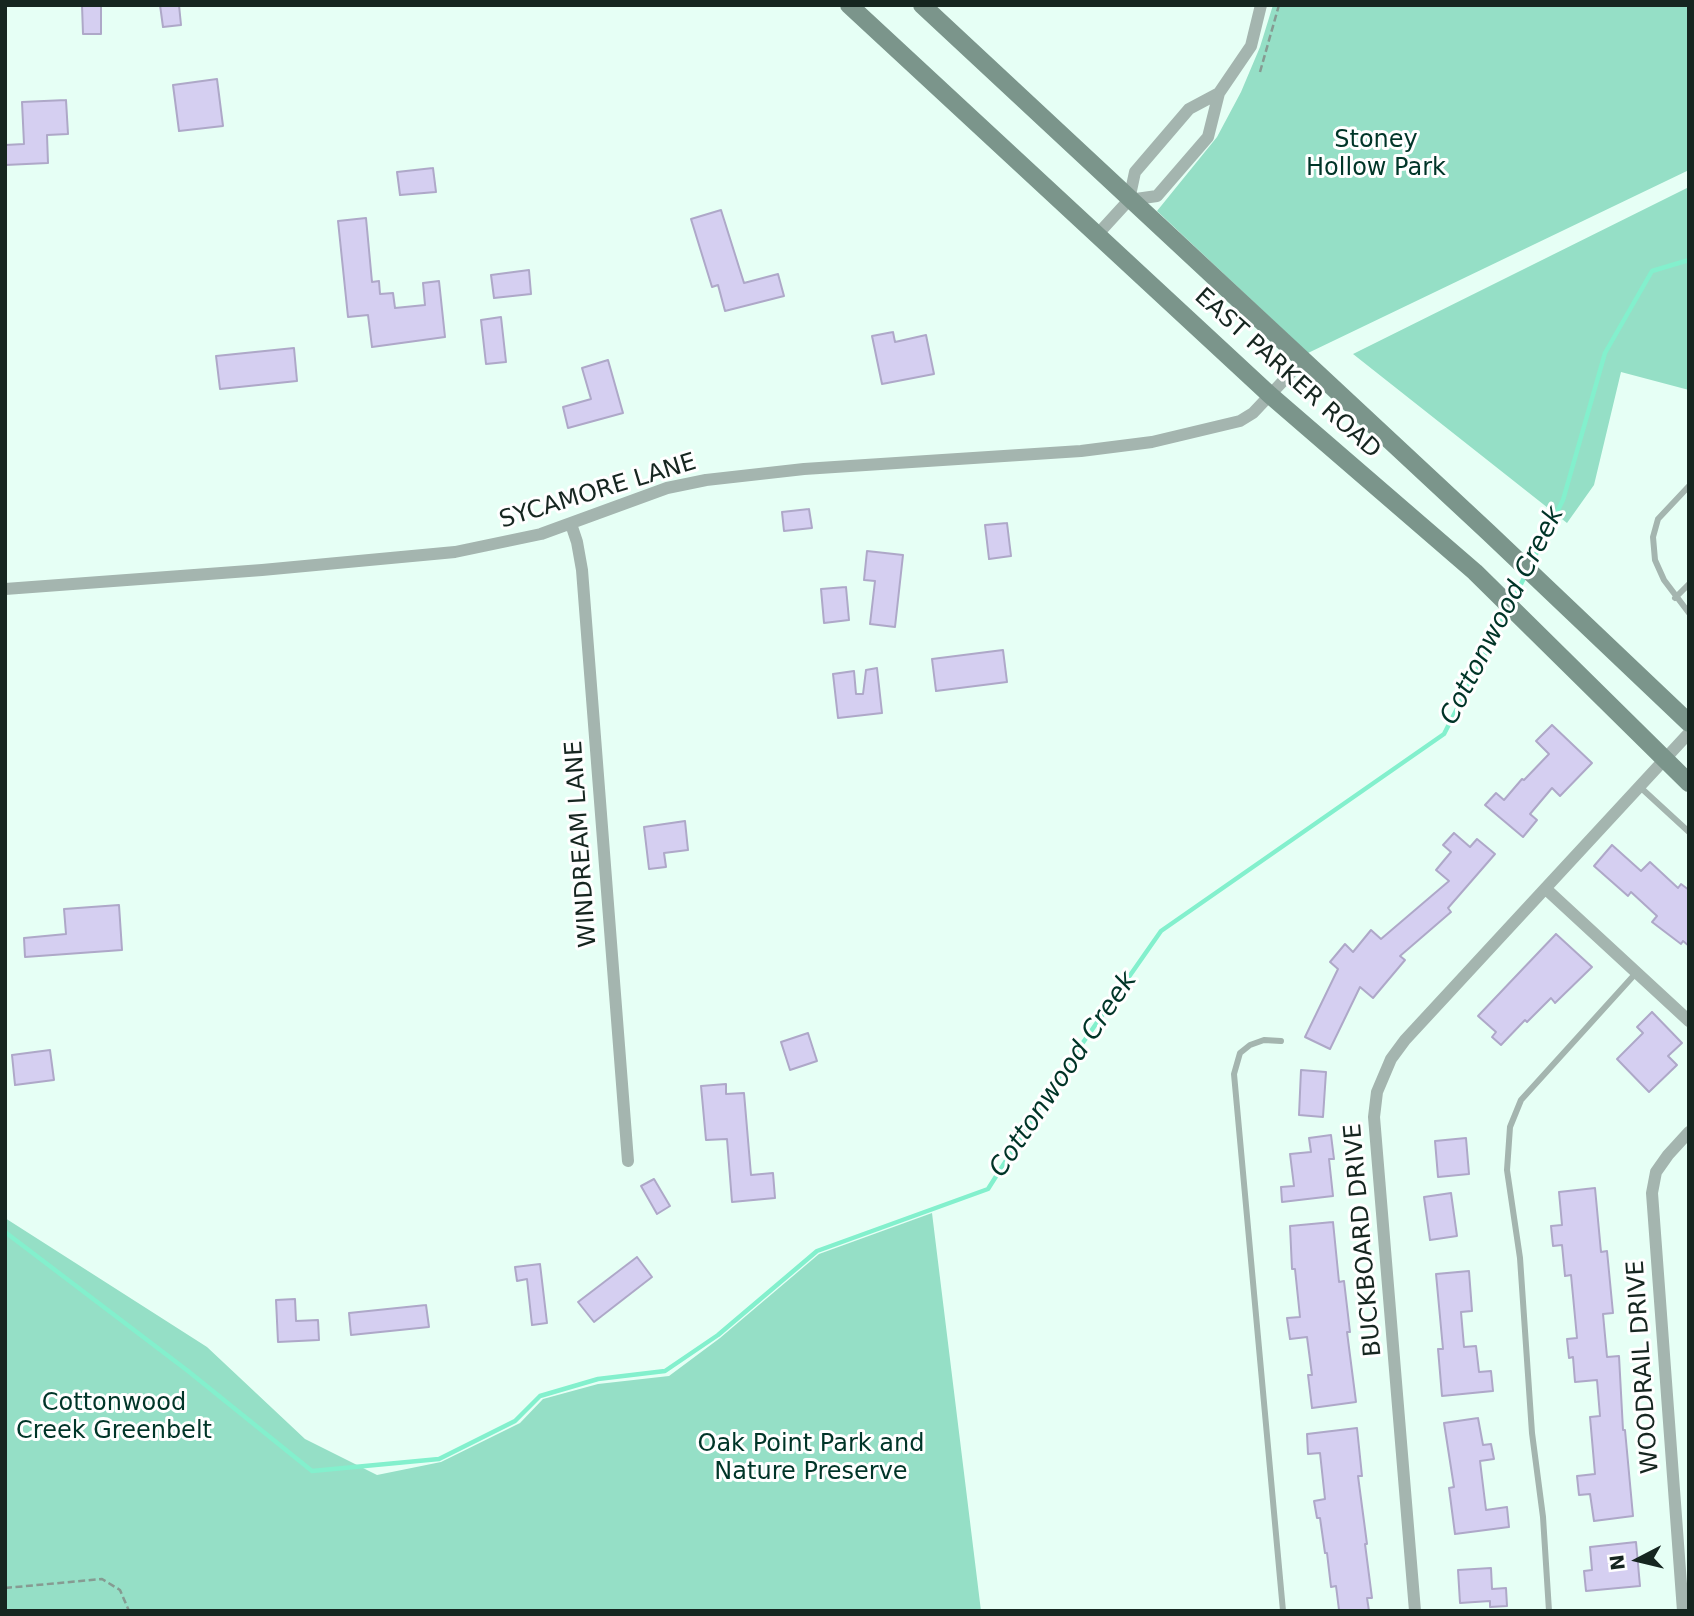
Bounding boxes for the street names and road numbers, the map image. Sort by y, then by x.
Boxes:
street label: EAST PARKER ROAD [1188,283,1386,465]
street label: SYCAMORE LANE [496,448,700,536]
street label: WINDREAM LANE [560,740,604,948]
street label: BUCKBOARD DRIVE [1339,1122,1389,1358]
street label: WOODRAIL DRIVE [1622,1259,1666,1475]

